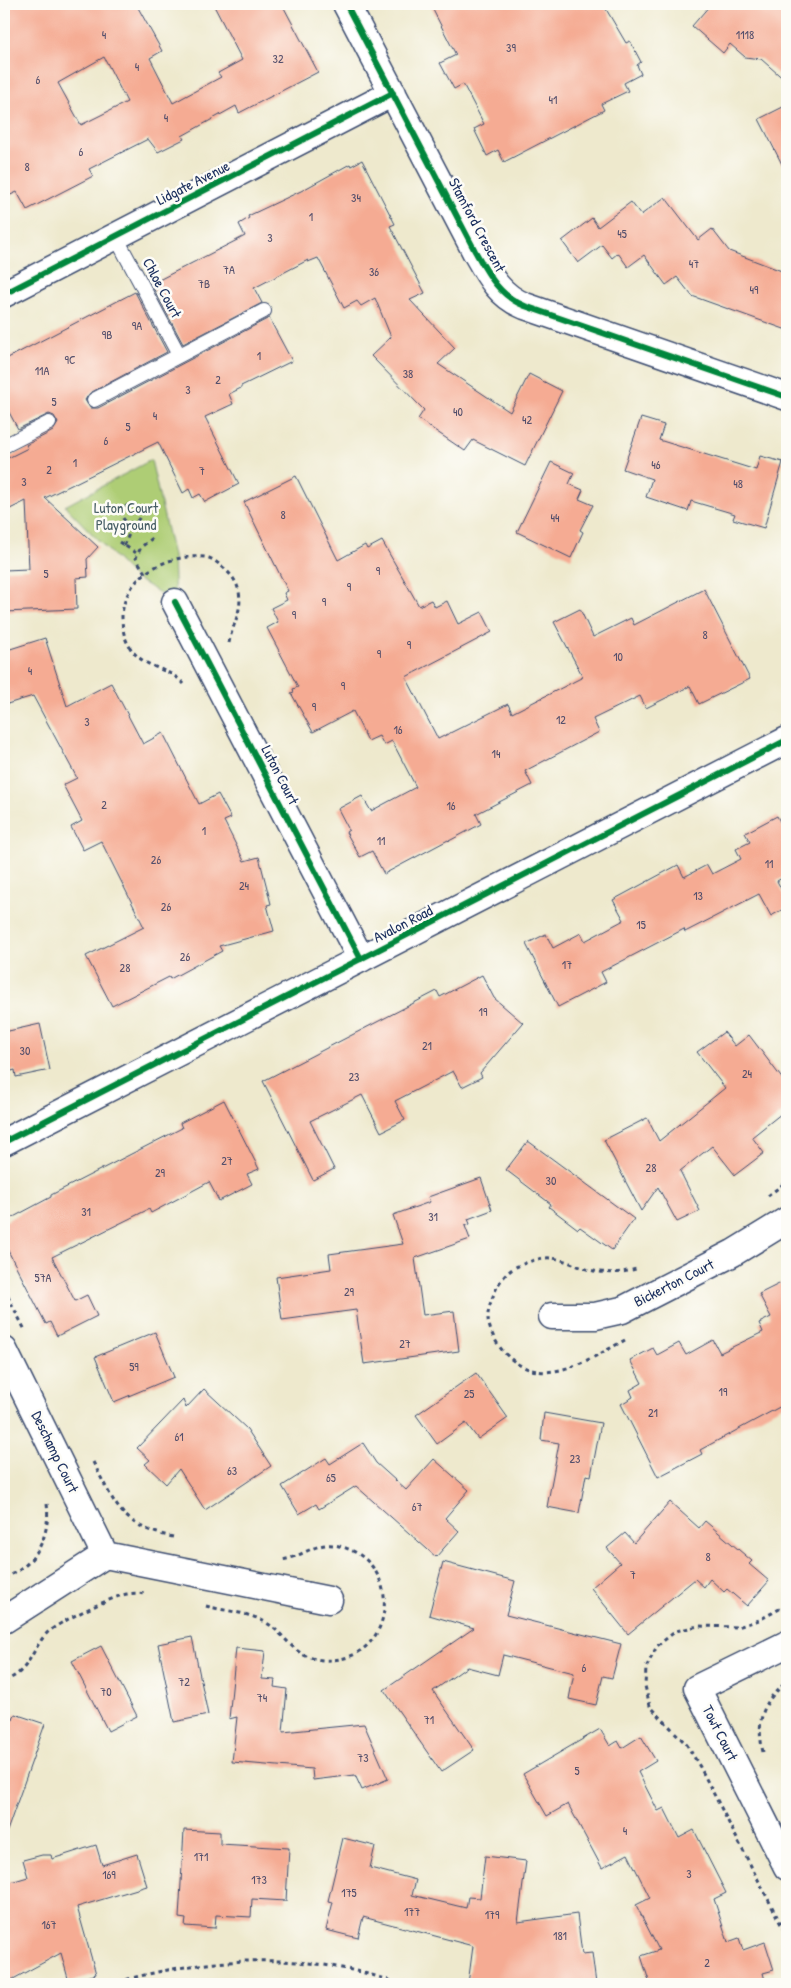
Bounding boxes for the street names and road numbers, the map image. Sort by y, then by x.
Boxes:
street label: Lidgate Avenue [152,155,233,210]
street label: Stamford Crescent [444,174,512,276]
street label: Chloe Court [138,254,187,322]
street label: Luton Court [257,741,305,809]
street label: Avalon Road [369,900,436,947]
street label: Bickerton Court [630,1253,718,1312]
street label: Deschamp Court [27,1408,85,1497]
street label: Towt Court [698,1701,744,1765]

